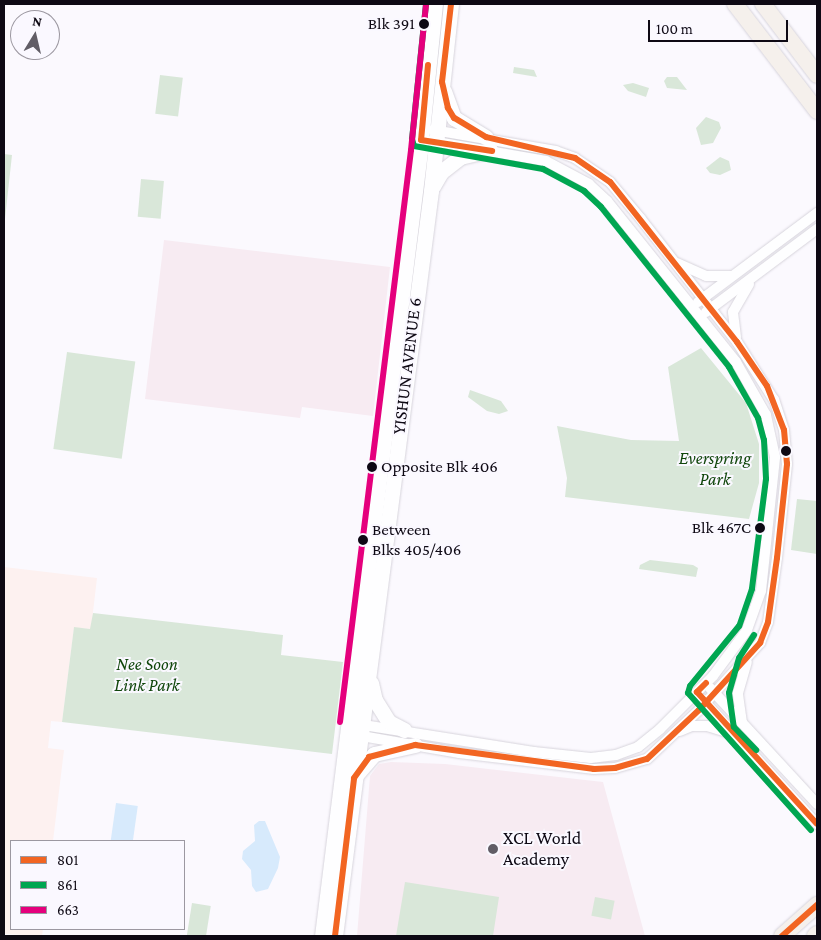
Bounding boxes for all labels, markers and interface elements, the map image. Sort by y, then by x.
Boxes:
north arrow [10,10,60,60]
scale bar [651,10,791,42]
text: N [31,13,43,30]
place label: Blk 391 [368,14,415,34]
marker: Blk 391 [419,19,429,29]
text: 100 m [656,21,693,37]
street label: YISHUN AVENUE 6 [388,296,426,436]
unlabelled marker [781,446,791,456]
park label: Everspring Park [679,448,751,490]
place label: Opposite Blk 406 [381,457,498,477]
marker: Opposite Blk 406 [367,462,377,472]
place label: Blk 467C [692,518,751,538]
place label: Between Blks 405/406 [372,520,461,560]
marker: Blk 467C [755,523,765,533]
marker: Between Blks 405/406 [358,535,368,545]
park label: Nee Soon Link Park [114,654,180,696]
place label: XCL World Academy [503,828,581,871]
legend [10,840,185,930]
marker: XCL World Academy [487,843,499,855]
text: 801 [57,852,79,868]
text: 861 [57,877,78,893]
text: 663 [57,902,79,918]

